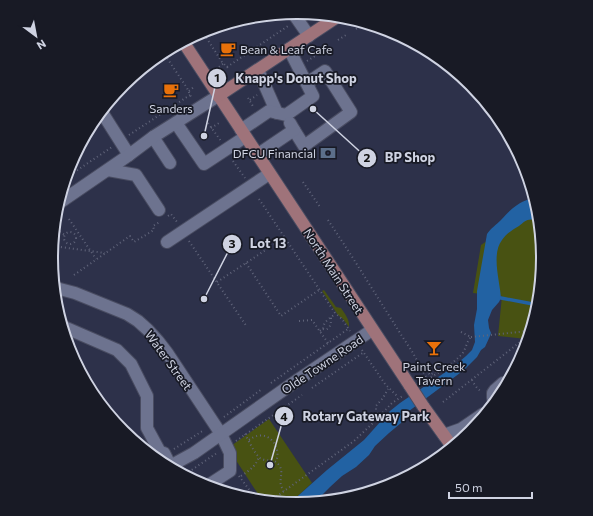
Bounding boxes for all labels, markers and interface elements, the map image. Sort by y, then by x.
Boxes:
north arrow [16,16,56,56]
text: N [35,37,49,53]
cafe icon: Bean & Leaf Cafe [219,40,237,58]
place label: Bean & Leaf Cafe [240,42,332,56]
callout: Knapp's Donut Shop [207,65,364,90]
text: 1 [214,70,220,84]
text: Knapp's Donut Shop [235,70,357,86]
cafe icon: Sanders [162,81,180,99]
place label: Sanders [149,101,193,115]
bank icon: DFCU Financial [319,144,337,162]
callout: BP Shop [357,145,443,170]
place label: DFCU Financial [233,146,316,160]
text: BP Shop [385,149,435,165]
text: 2 [364,150,371,164]
street label: North Main Street [301,226,367,316]
callout: Lot 13 [222,231,294,256]
text: Lot 13 [250,235,287,251]
text: 3 [229,236,236,250]
street label: Water Street [143,328,195,393]
street label: Olde Towne Road [279,332,365,396]
bar icon: Paint Creek Tavern [425,339,443,357]
place label: Paint Creek Tavern [403,359,466,387]
callout: Rotary Gateway Park [274,404,437,429]
text: Rotary Gateway Park [302,408,430,424]
text: 4 [280,409,288,423]
scale bar [449,474,532,500]
text: 50 m [455,480,483,494]

